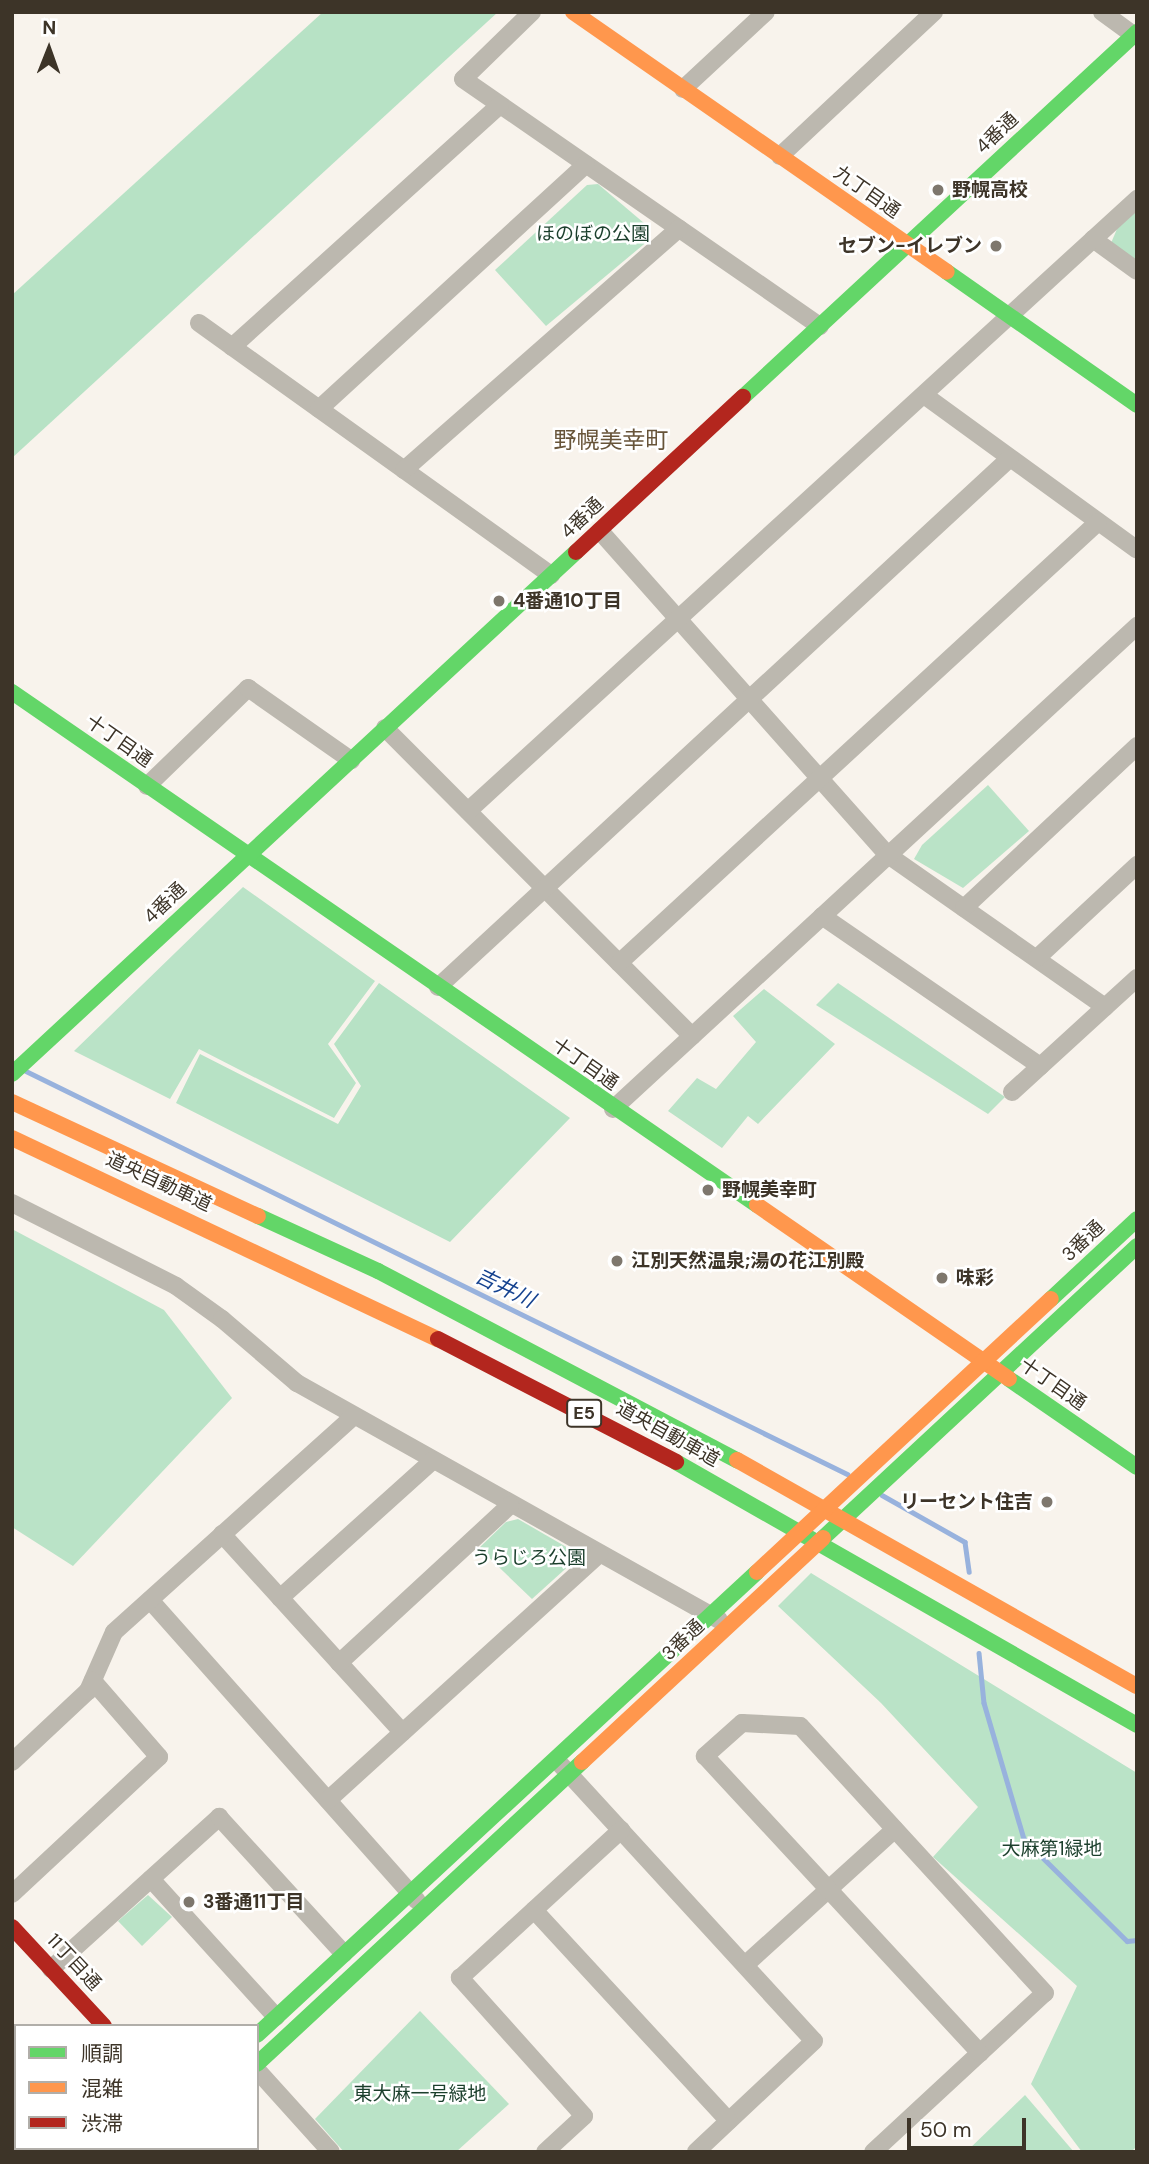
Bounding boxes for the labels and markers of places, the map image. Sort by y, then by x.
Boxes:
place label: 野幌高校 [952,179,1028,201]
marker: 野幌高校 [930,182,946,198]
place label: セブン-イレブン [838,235,982,257]
marker: セブン-イレブン [988,238,1004,254]
place label: 4番通10丁目 [513,590,622,612]
marker: 4番通10丁目 [491,593,507,609]
place label: 野幌美幸町 [722,1179,817,1201]
marker: 野幌美幸町 [700,1182,716,1198]
place label: 江別天然温泉;湯の花江別殿 [631,1250,864,1272]
marker: 江別天然温泉;湯の花江別殿 [609,1253,625,1269]
place label: 味彩 [956,1267,994,1289]
marker: 味彩 [934,1270,950,1286]
place label: リーセント住吉 [900,1491,1033,1513]
marker: リーセント住吉 [1039,1494,1055,1510]
place label: 3番通11丁目 [203,1891,304,1913]
marker: 3番通11丁目 [181,1894,197,1910]

